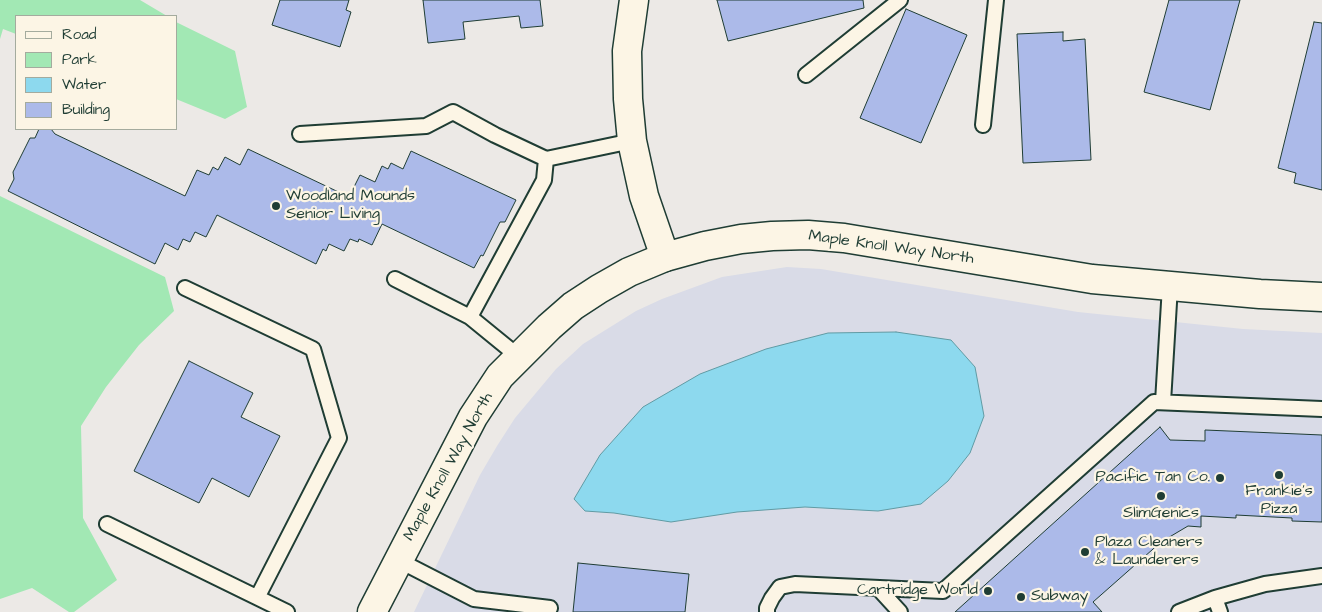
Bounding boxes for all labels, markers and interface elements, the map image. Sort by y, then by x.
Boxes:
legend [15,15,178,130]
text: Road [62,24,96,45]
text: Park [62,49,97,70]
text: Water [62,74,106,95]
text: Building [62,99,110,120]
place label: Woodland Mounds Senior Living [286,187,415,225]
marker: Woodland Mounds Senior Living [270,200,282,212]
street label: Maple Knoll Way North [807,227,975,269]
street label: Maple Knoll Way North [400,389,498,545]
place label: Pacific Tan Co. [1096,468,1210,488]
marker: Frankie's Pizza [1273,469,1285,481]
marker: Pacific Tan Co. [1214,472,1226,484]
place label: Frankie's Pizza [1245,482,1313,520]
marker: SlimGenics [1155,490,1167,502]
place label: SlimGenics [1123,504,1199,524]
place label: Plaza Cleaners & Launderers [1095,533,1202,571]
marker: Plaza Cleaners & Launderers [1079,546,1091,558]
place label: Cartridge World [857,581,978,601]
marker: Cartridge World [982,585,994,597]
place label: Subway [1031,587,1088,607]
marker: Subway [1015,591,1027,603]

